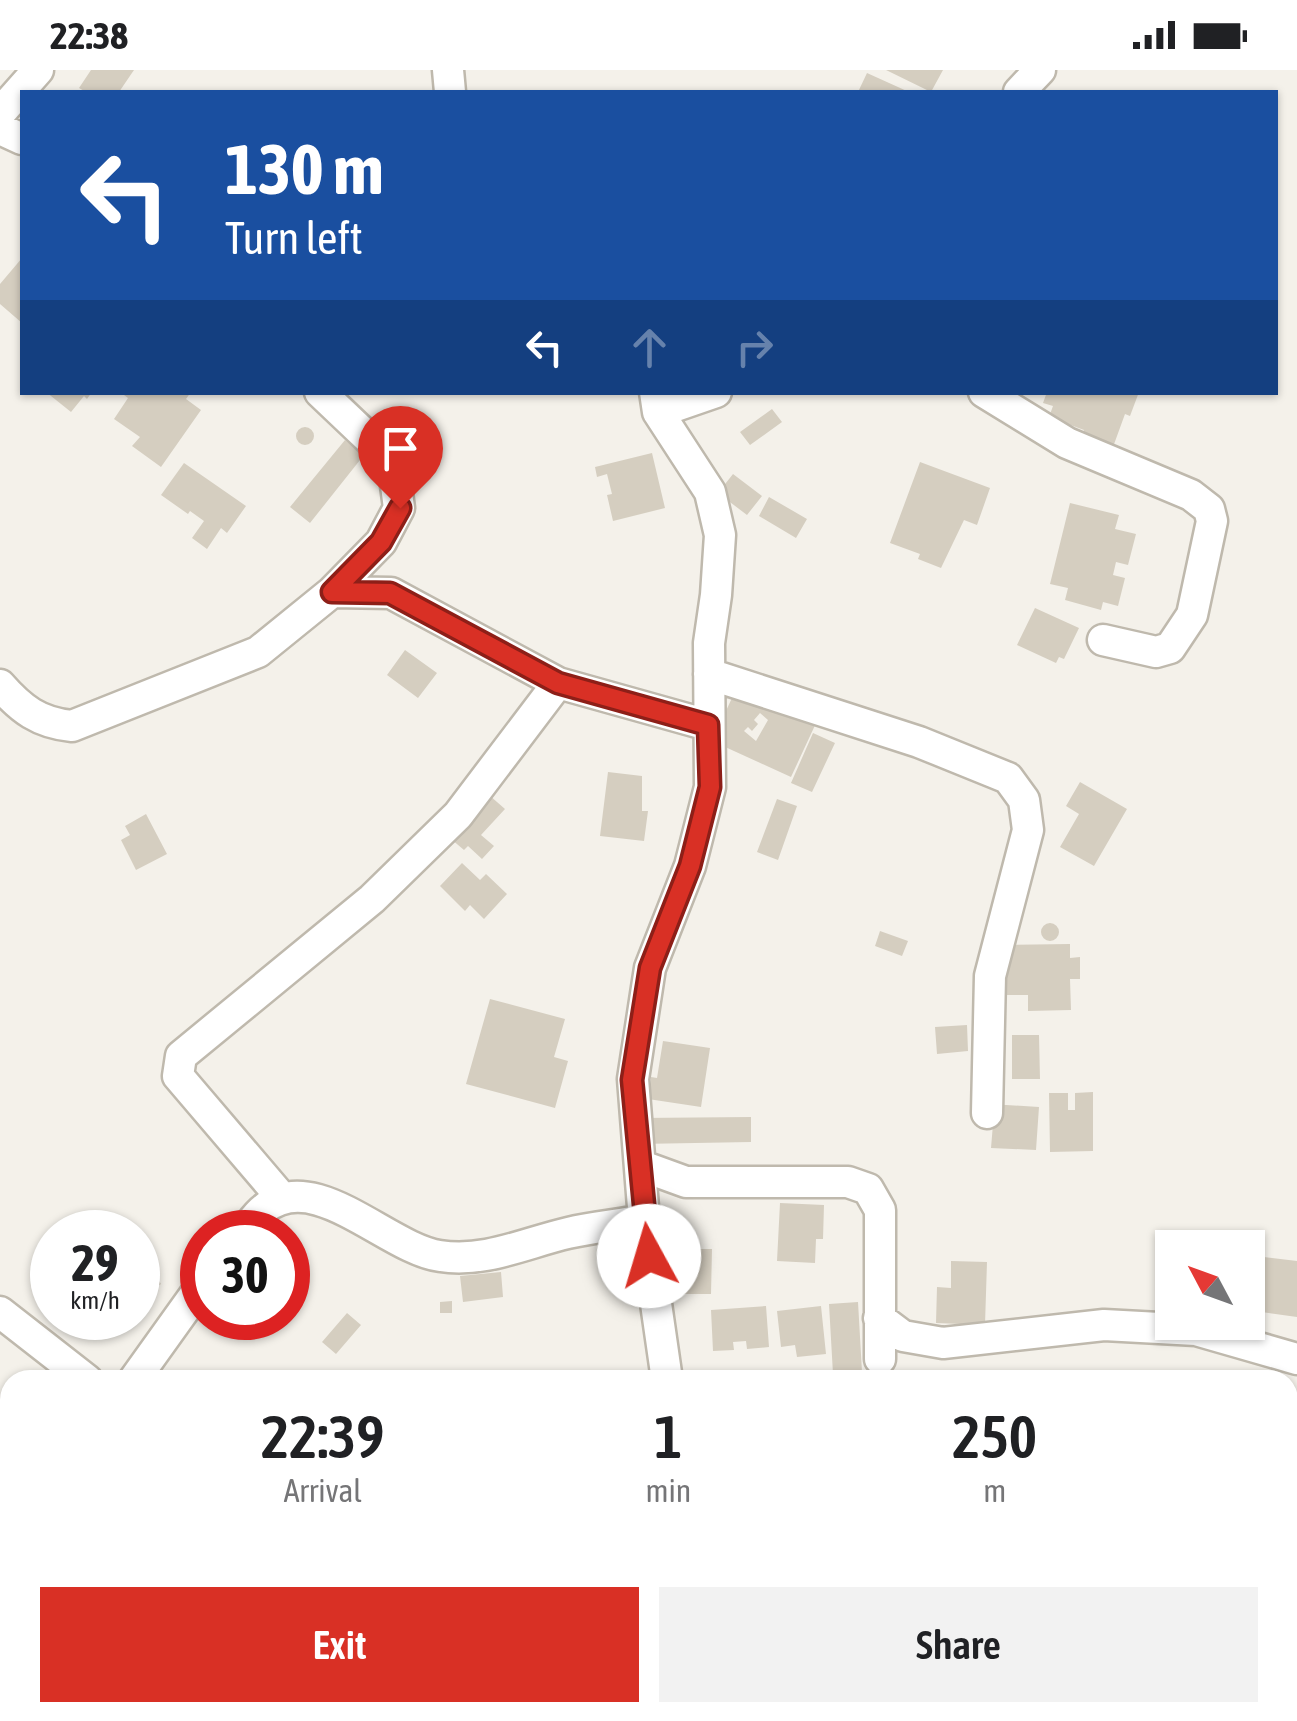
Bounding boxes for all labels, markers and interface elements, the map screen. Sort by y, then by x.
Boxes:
text: 22:38 [50,14,128,57]
text: 130 m [225,129,384,209]
icon: left [60,130,190,260]
text: Turn left [225,212,363,264]
icon: left [517,320,572,375]
icon: ahead [622,320,677,375]
icon: right [727,320,782,375]
pin [358,406,443,509]
icon: arrive [373,421,428,476]
position arrow [597,1204,701,1308]
speed limit sign: 30 [180,1210,310,1340]
north arrow [1155,1230,1265,1340]
map controls [1155,1230,1265,1340]
text: 29 [71,1234,118,1292]
text: km/h [70,1286,120,1314]
text: 22:39 [261,1402,384,1471]
text: 1 [654,1402,683,1471]
text: 250 [952,1402,1037,1471]
text: Arrival [284,1472,362,1509]
text: min [645,1472,691,1509]
text: m [983,1472,1006,1509]
button: Exit [40,1587,639,1702]
button: Share [659,1587,1258,1702]

